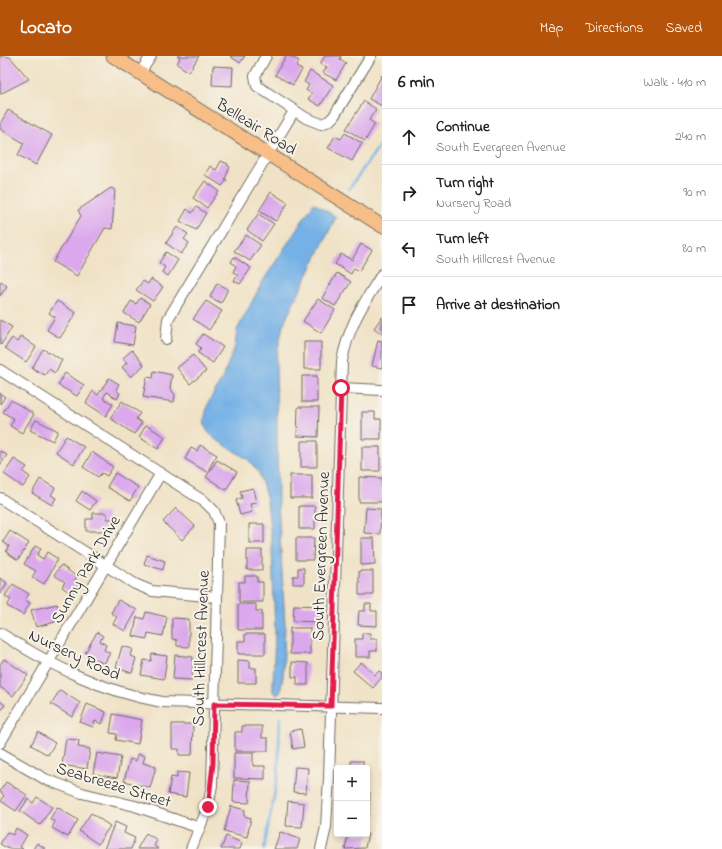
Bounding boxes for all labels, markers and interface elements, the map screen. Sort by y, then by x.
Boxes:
text: Locato [20,15,72,42]
text: Map [540,18,563,39]
text: Directions [585,18,643,39]
text: Saved [665,18,702,39]
text: 6 min [398,70,434,95]
text: Walk · 410 m [643,73,706,92]
street label: Belleair Road [210,92,302,162]
text: Continue [436,116,490,138]
icon: ahead [398,126,420,148]
text: 240 m [675,127,706,146]
text: South Evergreen Avenue [436,138,566,157]
text: Turn right [436,172,494,194]
icon: right [398,182,420,204]
text: 90 m [683,183,706,202]
text: Nursery Road [436,194,511,213]
text: Turn left [436,228,489,250]
icon: left [398,238,420,260]
text: 80 m [682,239,706,258]
text: South Hillcrest Avenue [436,250,555,269]
icon: arrive [398,294,420,316]
text: Arrive at destination [436,294,560,316]
route start [332,379,350,397]
street label: South Evergreen Avenue [306,471,339,641]
street label: Sunny Park Drive [45,511,129,629]
street label: South Hillcrest Avenue [186,569,217,726]
street label: Nursery Road [24,623,125,689]
street label: Seabreeze Street [53,756,174,815]
map controls [334,765,370,837]
button: + [334,765,370,801]
route end [199,798,217,816]
button: − [334,801,370,837]

